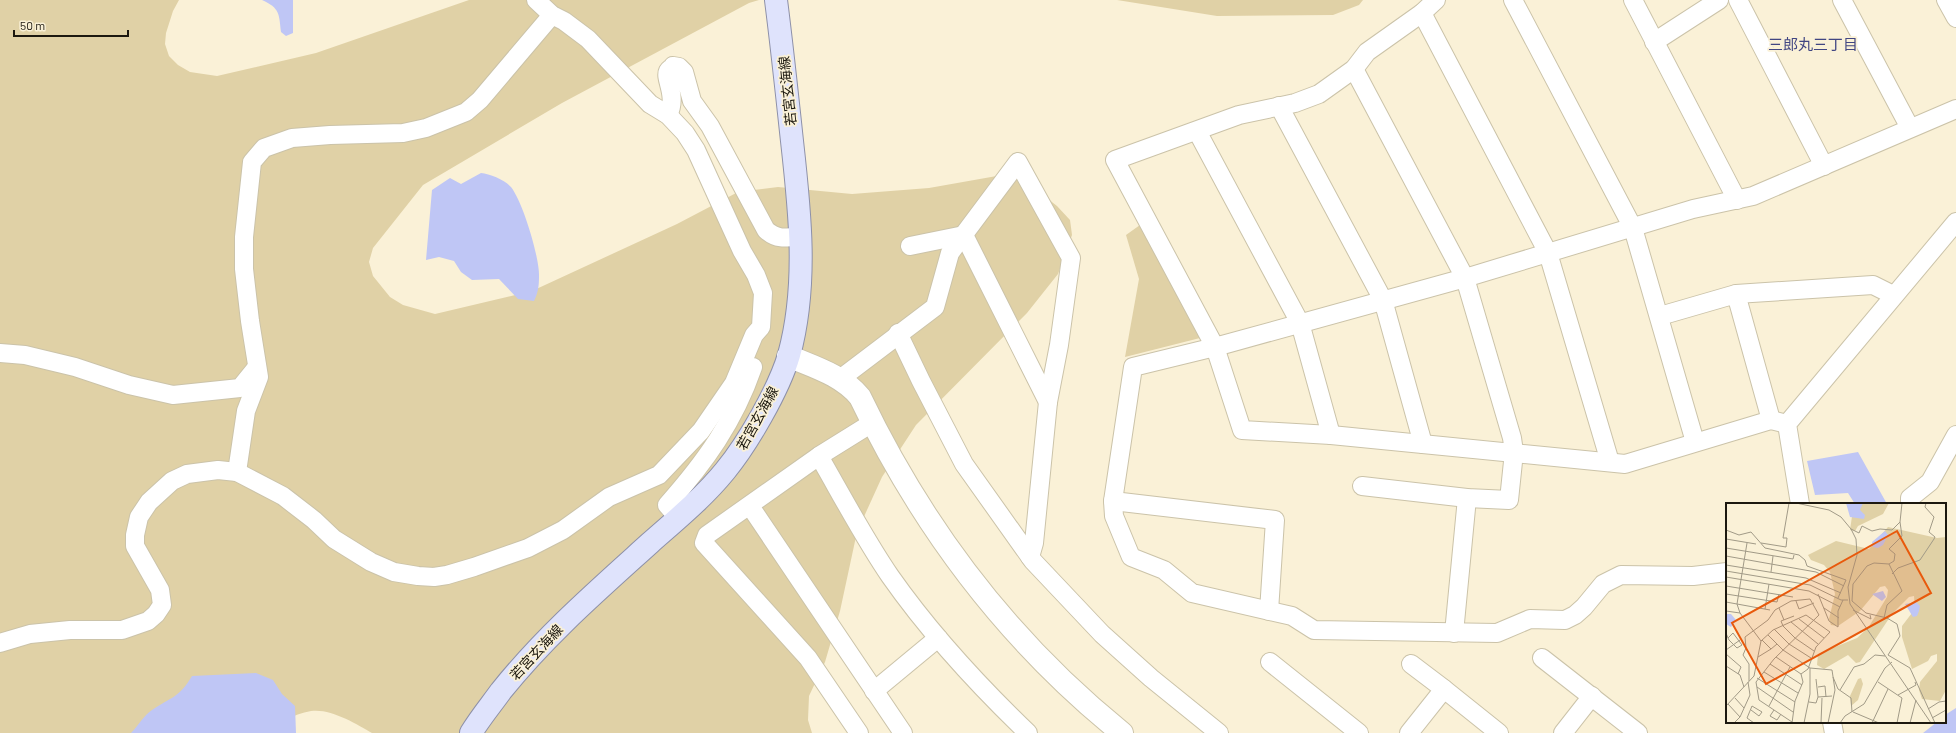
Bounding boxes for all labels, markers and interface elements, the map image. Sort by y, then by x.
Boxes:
scale bar [14,12,128,38]
text: 50 m [20,18,45,32]
district label: 三郎丸三丁目 [1768,35,1858,53]
street label: 若宮玄海線 [775,55,799,127]
street label: 若宮玄海線 [733,383,781,453]
inset map [1726,503,1946,723]
street label: 若宮玄海線 [506,621,566,683]

